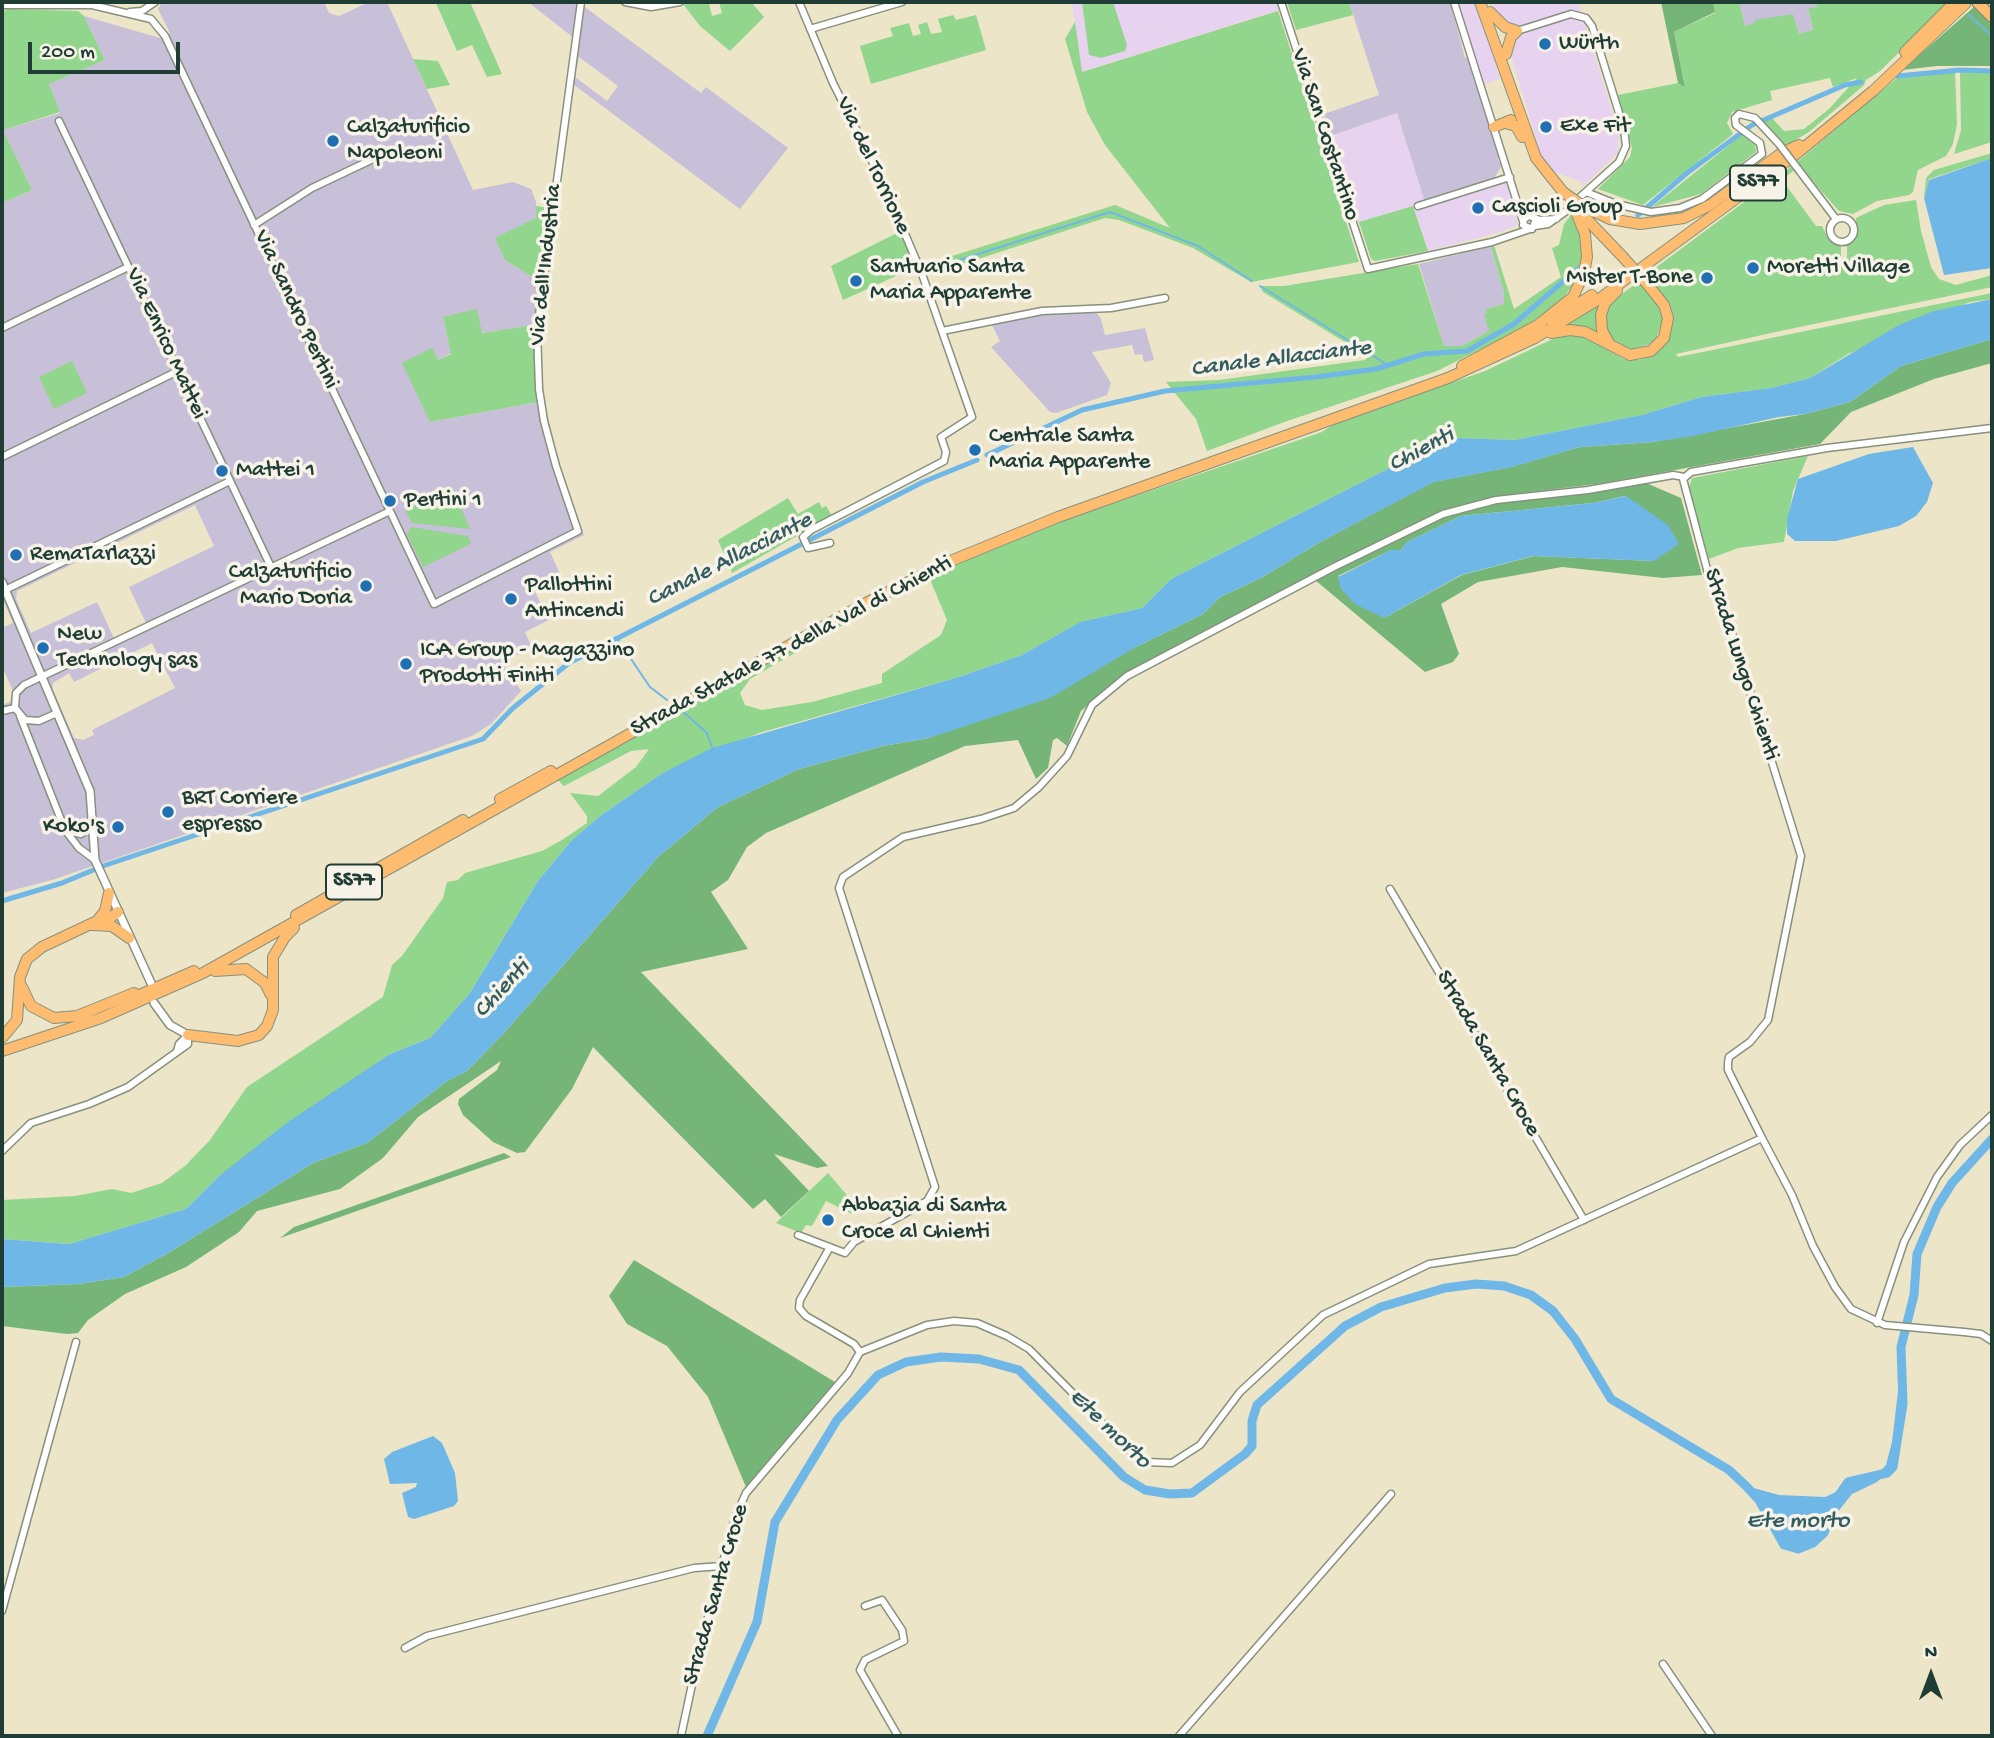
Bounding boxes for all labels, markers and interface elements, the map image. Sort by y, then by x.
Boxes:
scale bar [32,28,184,72]
place label: Würth [1559,30,1619,58]
marker: Würth [1537,36,1553,52]
text: 200 m [41,41,95,66]
street label: Via San Costantino [1283,46,1365,224]
street label: Via del Torrione [828,93,916,239]
place label: Exe Fit [1560,113,1630,141]
place label: Calzaturificio Napoleoni [347,114,470,168]
marker: Exe Fit [1538,119,1554,135]
marker: Calzaturificio Napoleoni [325,133,341,149]
road number: SS77 [1730,166,1786,200]
street label: Via dell'Industria [525,183,569,347]
place label: Cascioli Group [1492,194,1623,222]
marker: Cascioli Group [1470,200,1486,216]
street label: Via Sandro Pertini [246,226,344,394]
place label: Santuario Santa Maria Apparente [870,254,1031,308]
place label: Moretti Village [1767,254,1910,282]
marker: Moretti Village [1745,260,1761,276]
street label: Via Enrico Mattei [118,264,212,424]
place label: Mister T-Bone [1566,264,1693,292]
marker: Mister T-Bone [1699,270,1715,286]
marker: Santuario Santa Maria Apparente [848,273,864,289]
water label: Canale Allacciante [1189,335,1373,385]
water label: Chienti [1384,422,1460,480]
place label: Centrale Santa Maria Apparente [989,423,1150,477]
marker: Centrale Santa Maria Apparente [967,442,983,458]
place label: Mattei 1 [236,457,315,485]
marker: Mattei 1 [214,463,230,479]
place label: Pertini 1 [404,487,482,515]
marker: Pertini 1 [382,493,398,509]
water label: Canale Allacciante [643,507,817,615]
place label: RemaTarlazzi [30,541,156,569]
marker: RemaTarlazzi [8,547,24,563]
street label: Strada Statale 77 della Val di Chienti [627,550,957,744]
place label: Calzaturificio Mario Doria [229,559,352,613]
street label: Strada Lungo Chienti [1696,566,1784,764]
place label: Pallottini Antincendi [525,572,624,626]
marker: Calzaturificio Mario Doria [358,578,374,594]
marker: Pallottini Antincendi [503,591,519,607]
place label: New Technology sas [57,621,197,675]
place label: ICA Group - Magazzino Prodotti Finiti [420,637,635,691]
marker: New Technology sas [35,640,51,656]
marker: ICA Group - Magazzino Prodotti Finiti [398,656,414,672]
place label: BRT Corriere espresso [182,785,298,839]
marker: BRT Corriere espresso [160,804,176,820]
place label: Koko's [43,813,104,841]
marker: Koko's [110,819,126,835]
road number: SS77 [326,864,382,900]
water label: Chienti [469,955,537,1025]
street label: Strada Santa Croce [1428,966,1546,1142]
place label: Abbazia di Santa Croce al Chienti [842,1193,1006,1247]
marker: Abbazia di Santa Croce al Chienti [820,1212,836,1228]
water label: Ete morto [1062,1384,1156,1476]
street label: Strada Santa Croce [678,1501,756,1689]
water label: Ete morto [1746,1508,1850,1536]
north arrow [1896,1640,1966,1710]
text: N [1925,1642,1937,1665]

